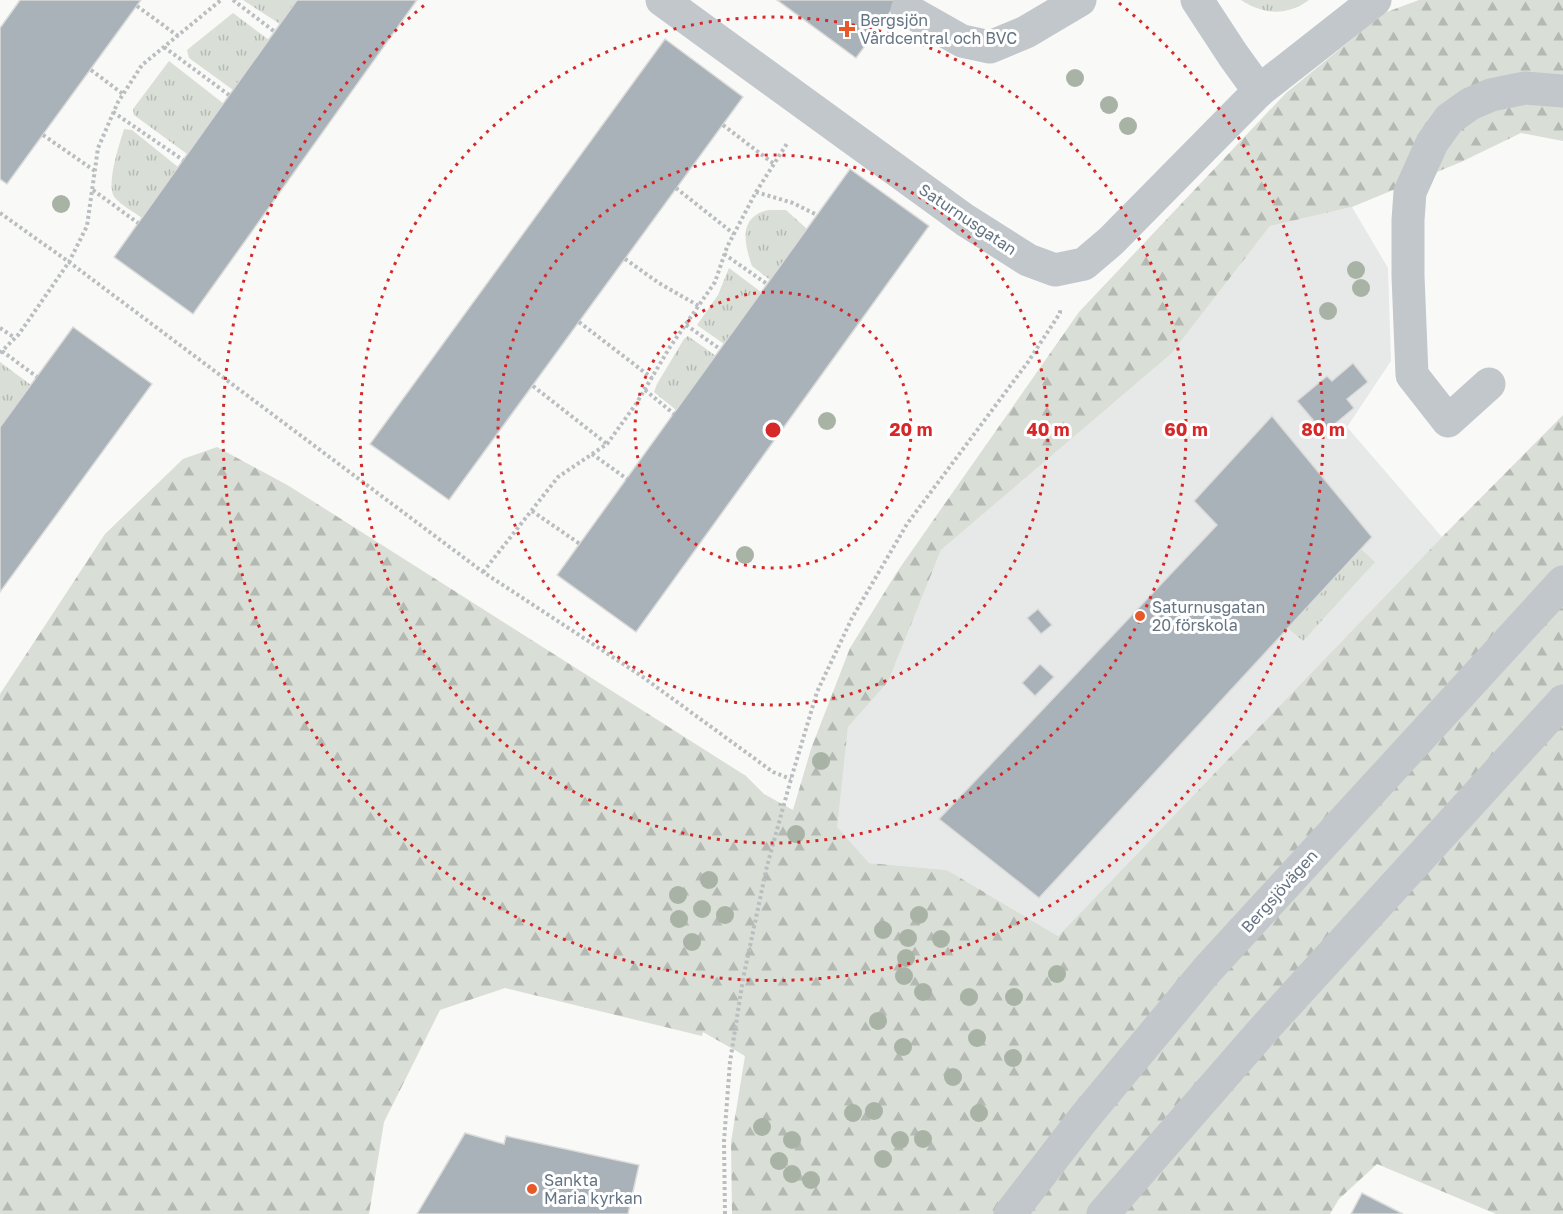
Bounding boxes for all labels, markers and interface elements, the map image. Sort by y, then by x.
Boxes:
place label: Bergsjön Vårdcentral och BVC [860,10,1017,48]
marker: Bergsjön Vårdcentral och BVC [838,20,856,38]
street label: Saturnusgatan [915,179,1021,259]
text: 20 m [890,418,932,440]
text: 40 m [1026,418,1070,440]
text: 60 m [1164,418,1208,440]
text: 80 m [1301,418,1345,440]
centre of rings [763,420,783,440]
place label: Saturnusgatan 20 förskola [1152,597,1265,635]
marker: Saturnusgatan 20 förskola [1133,609,1147,623]
street label: Bergsjövägen [1237,845,1321,937]
place label: Sankta Maria kyrkan [544,1170,643,1208]
marker: Sankta Maria kyrkan [525,1182,539,1196]

